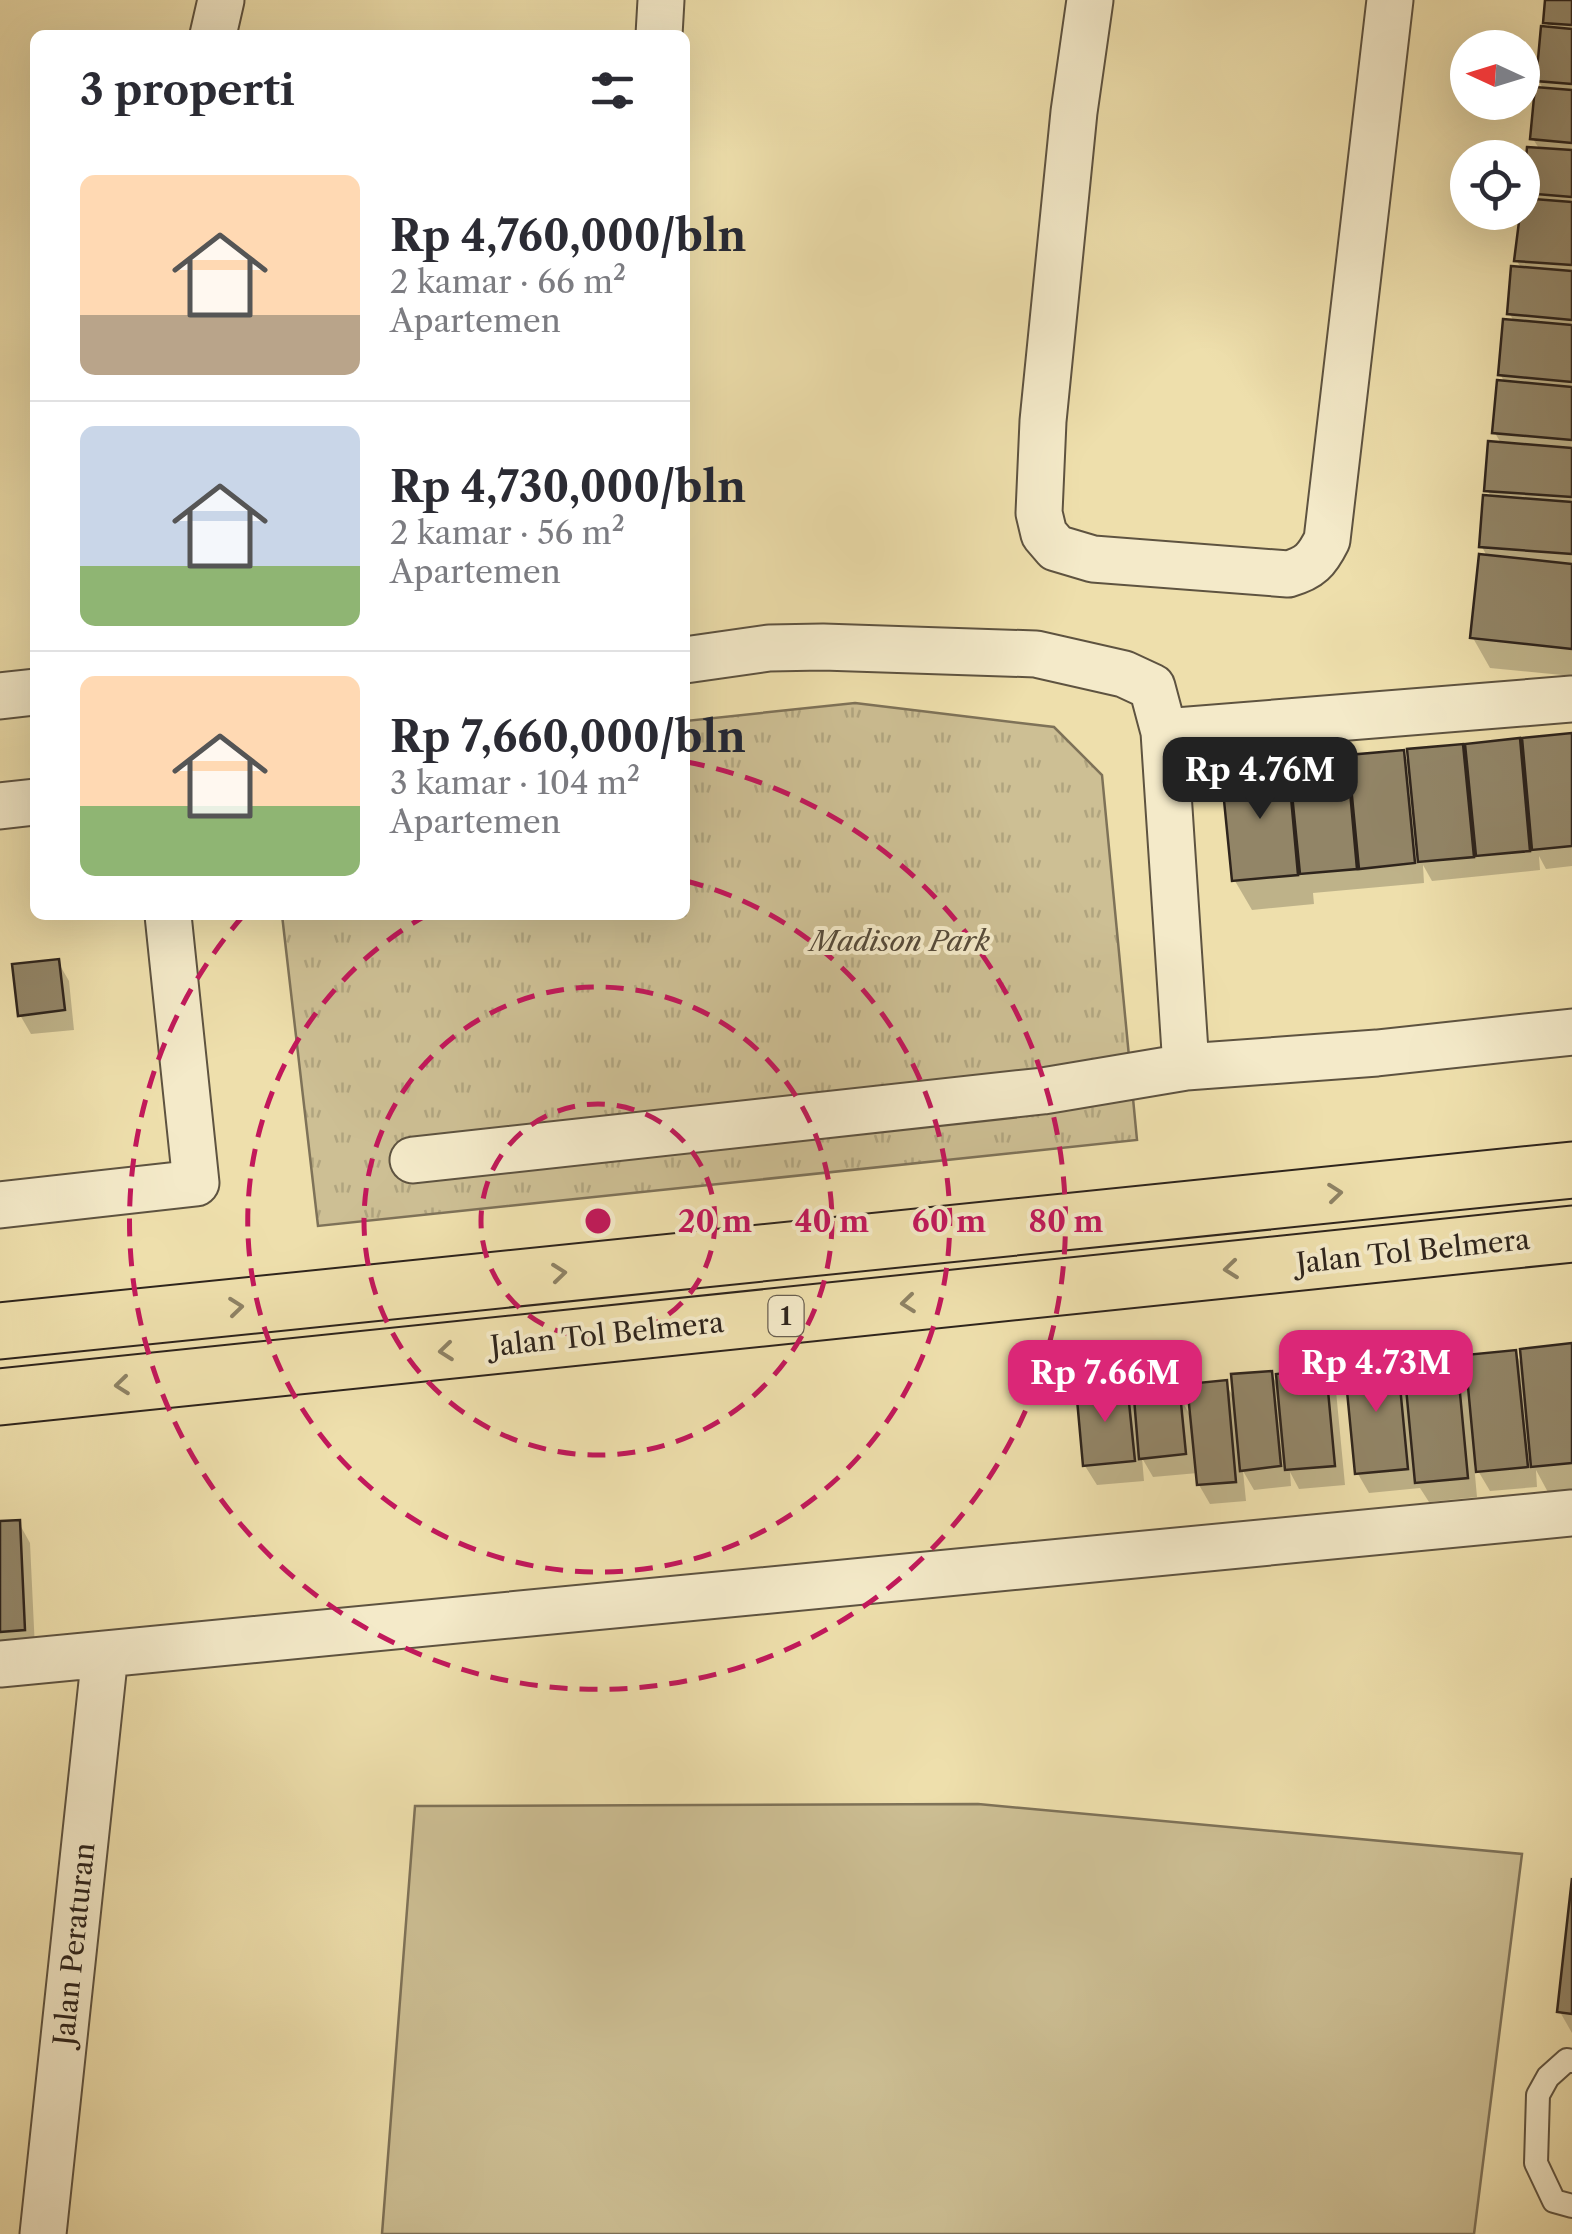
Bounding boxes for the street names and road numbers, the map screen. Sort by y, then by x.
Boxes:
street label: Jalan Tol Belmera [1291,1222,1532,1281]
road number: 1 [768,1296,804,1336]
street label: Jalan Tol Belmera [485,1305,726,1364]
street label: Jalan Peraturan [46,1841,102,2051]

